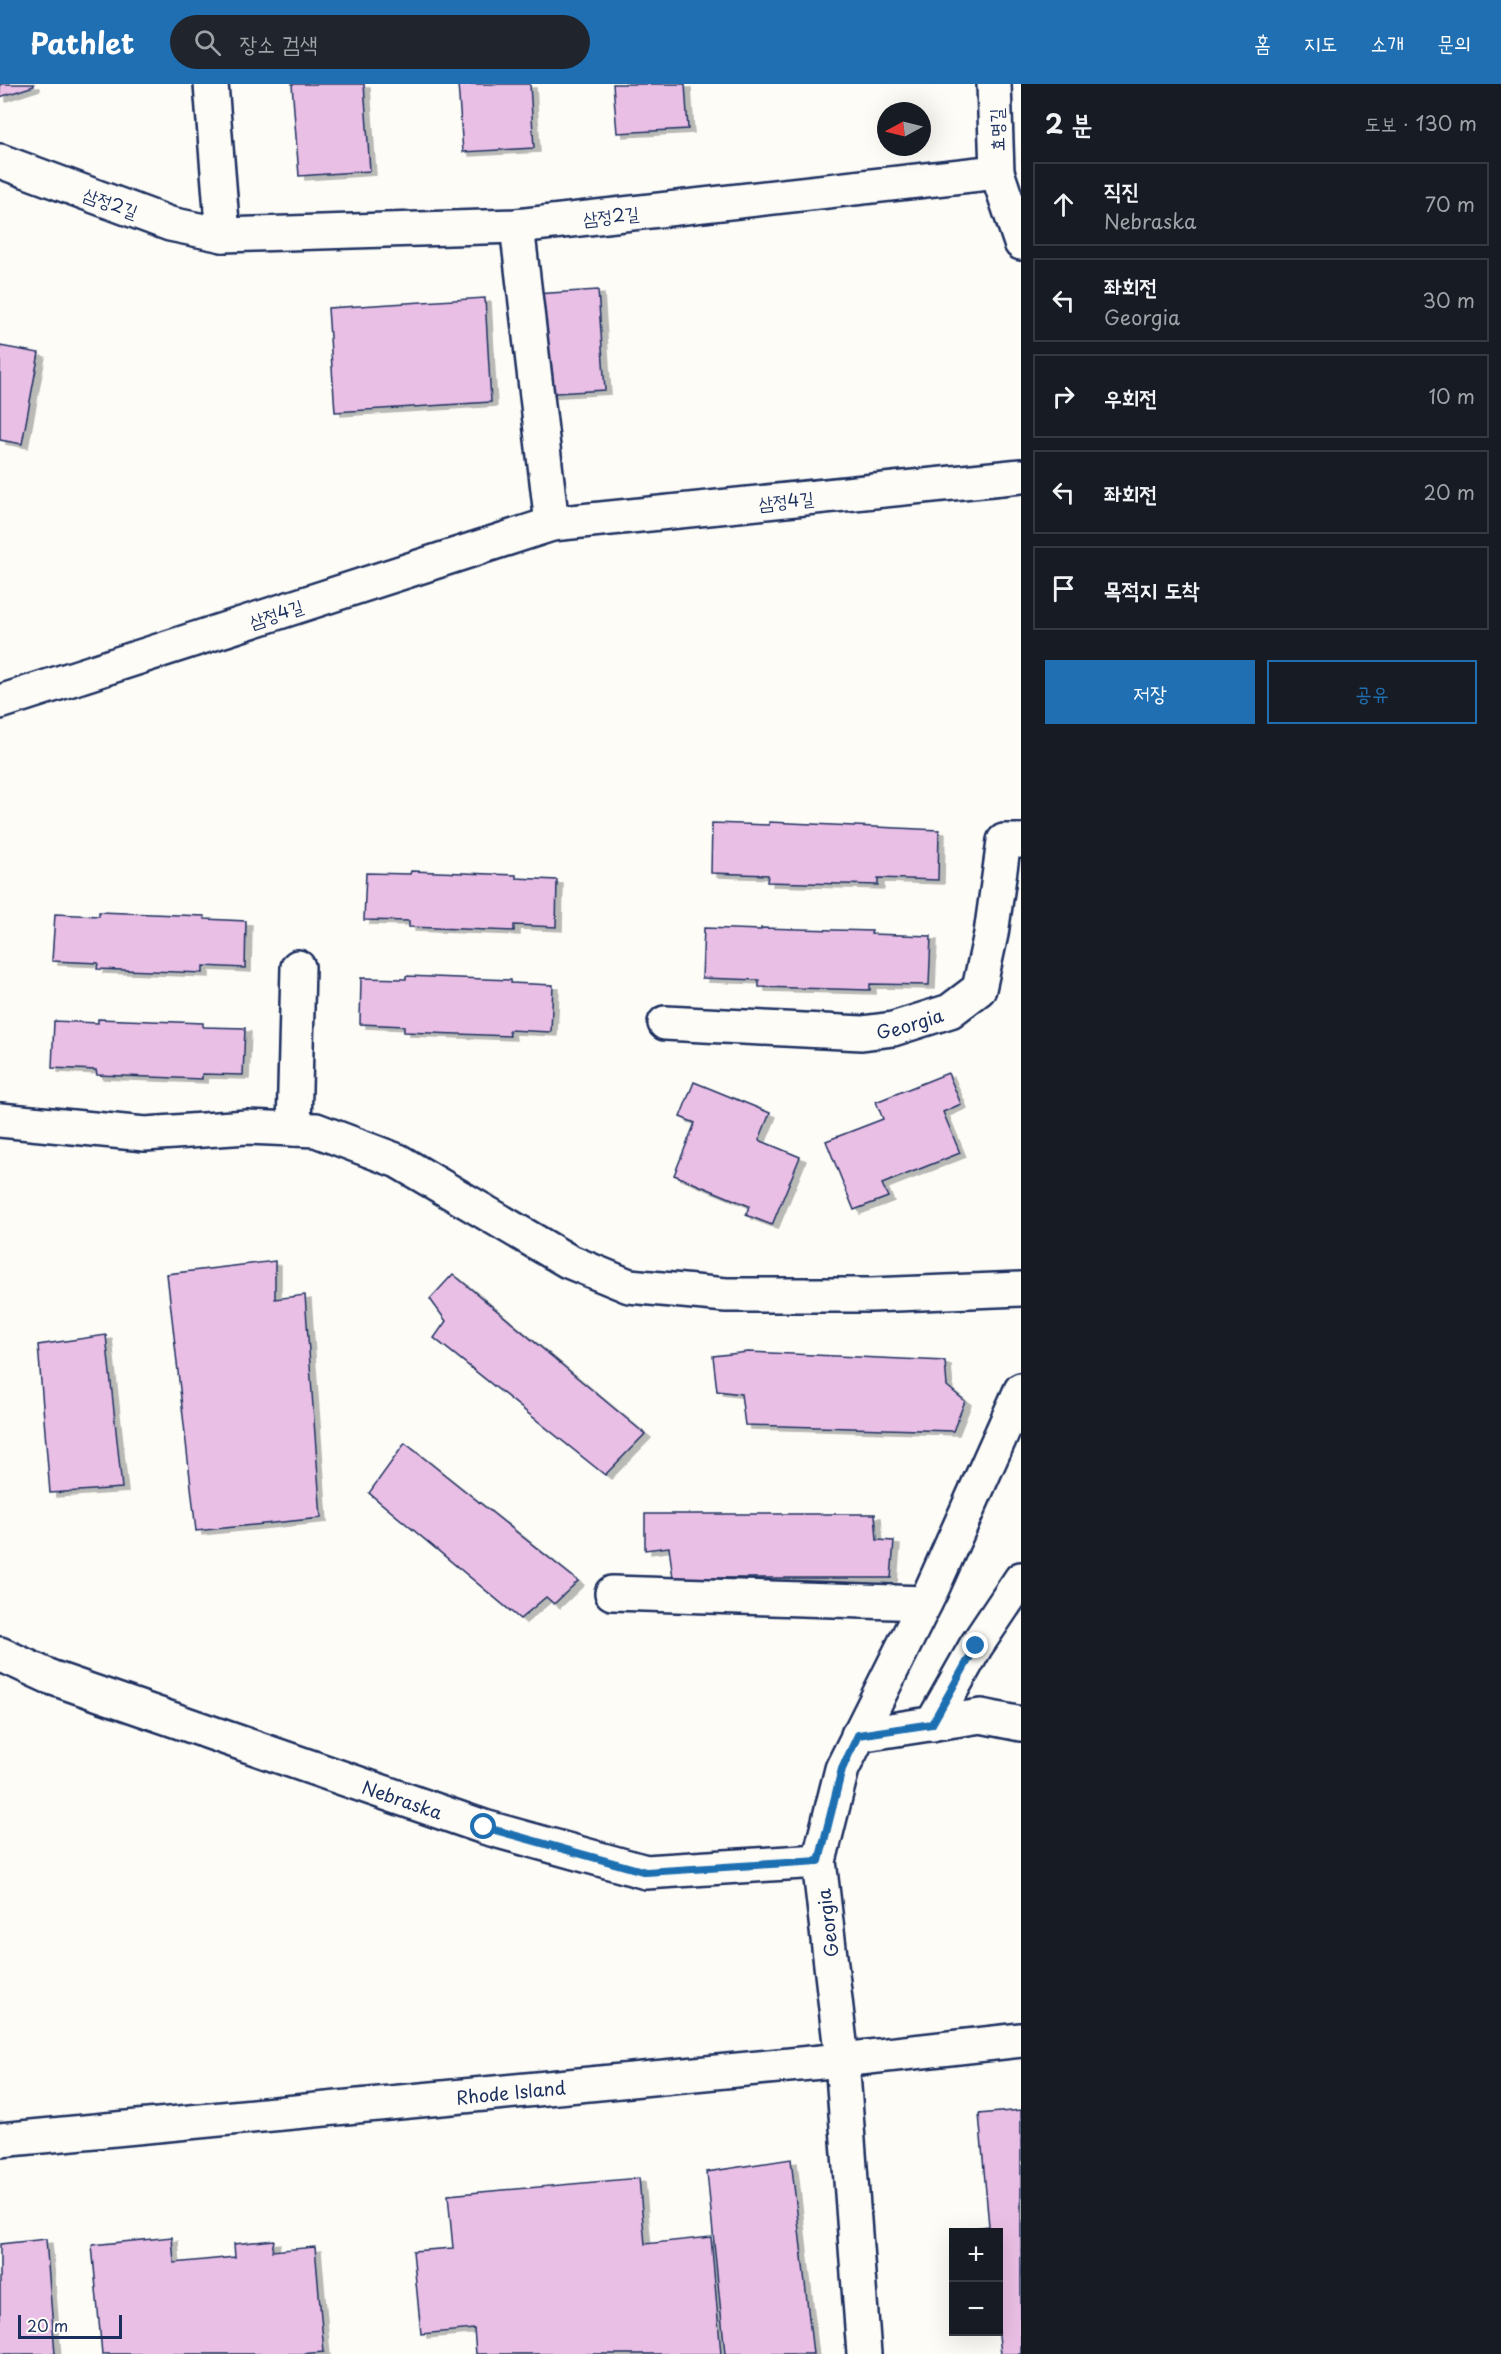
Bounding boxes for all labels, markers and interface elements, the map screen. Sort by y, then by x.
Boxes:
search box [170,15,590,69]
text: Pathlet [30,21,134,64]
icon: search [191,26,224,59]
text: 장소 검색 [239,26,317,59]
text: 홈 [1254,26,1271,58]
text: 지도 [1304,26,1337,58]
text: 소개 [1370,26,1404,58]
text: 문의 [1437,26,1471,58]
north arrow [877,102,931,156]
text: 2 분 [1045,104,1093,143]
street label: 효명길 [982,107,1010,152]
text: 도보 · 130 m [1365,108,1477,138]
text: 직진 [1104,173,1139,206]
street label: 삼정2길 [80,180,143,224]
icon: ahead [1047,188,1080,221]
text: 70 m [1425,189,1475,219]
street label: 삼정2길 [582,199,641,231]
text: Nebraska [1104,206,1197,236]
text: 좌회전 [1104,269,1157,302]
icon: left [1047,284,1080,317]
text: 30 m [1422,285,1475,315]
text: Georgia [1104,302,1180,332]
icon: right [1047,380,1080,413]
text: 우회전 [1104,380,1157,413]
text: 10 m [1428,381,1475,411]
icon: left [1047,476,1080,509]
text: 좌회전 [1104,476,1157,509]
text: 20 m [1423,477,1475,507]
street label: 삼정4길 [757,484,815,516]
icon: arrive [1047,572,1080,605]
text: 목적지 도착 [1104,572,1200,605]
street label: 삼정4길 [246,591,307,634]
button: 저장 [1045,660,1255,724]
button: 공유 [1267,660,1477,724]
street label: Georgia [875,1001,947,1045]
route end [962,1632,988,1658]
street label: Nebraska [359,1772,447,1825]
route start [470,1813,496,1839]
street label: Georgia [809,1887,845,1959]
street label: Rhode Island [455,2073,567,2110]
map controls [949,2228,1003,2336]
button: + [949,2228,1003,2282]
button: − [949,2282,1003,2336]
scale bar [18,2312,122,2340]
text: 20 m [27,2313,68,2337]

